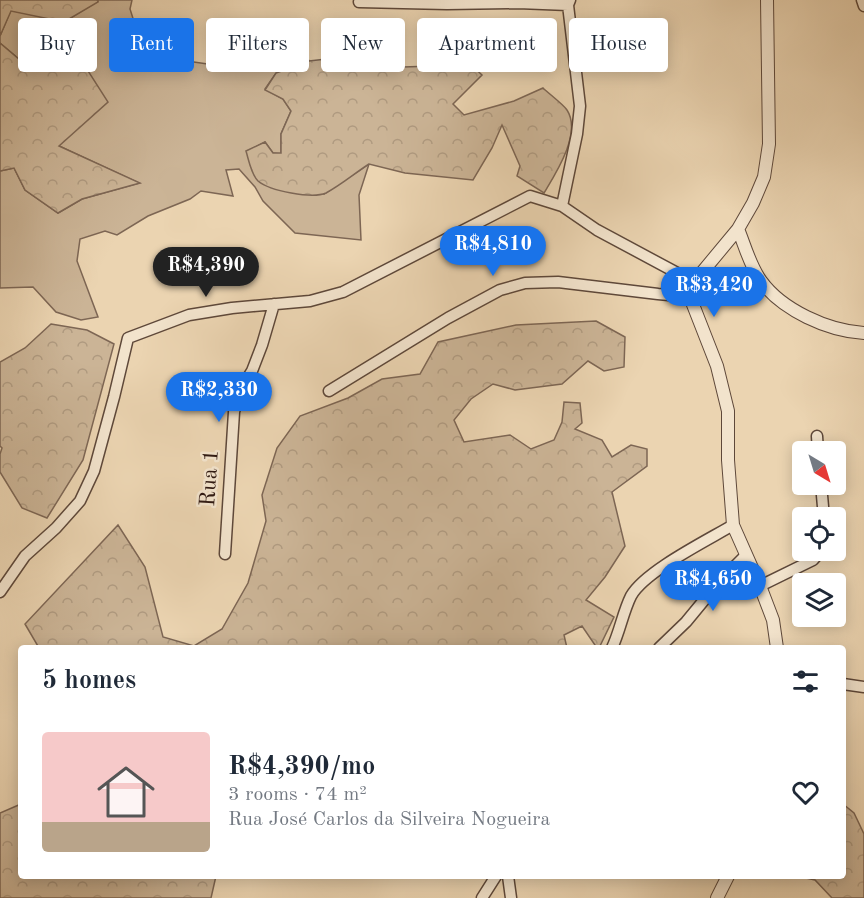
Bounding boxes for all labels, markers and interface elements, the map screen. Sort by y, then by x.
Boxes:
chip: Buy [18,18,97,72]
chip: Rent [109,18,194,72]
chip: Filters [206,18,309,72]
chip: New [321,18,405,72]
chip: Apartment [417,18,557,72]
chip: House [569,18,668,72]
pin: R$4,810 [438,226,548,277]
text: R$4,810 [454,235,532,255]
pin: R$4,390 [151,247,261,298]
text: R$4,390 [167,256,245,276]
pin: R$3,420 [659,267,769,318]
text: R$3,420 [675,276,753,296]
pin: R$2,330 [164,372,274,423]
text: R$2,330 [180,381,258,401]
north arrow [792,441,846,495]
map controls [792,441,846,627]
street label: Rua 1 [197,449,223,507]
button: locate [792,507,846,561]
pin: R$4,650 [658,561,768,612]
text: R$4,650 [674,570,752,590]
button: layers [792,573,846,627]
icon: filters [789,665,822,698]
text: 5 homes [42,668,136,694]
text: R$4,390/mo [228,754,375,780]
icon: home [90,756,162,828]
icon: heart [789,776,822,809]
text: 3 rooms · 74 m² [228,785,367,805]
text: Rua José Carlos da Silveira Nogueira [228,810,550,830]

